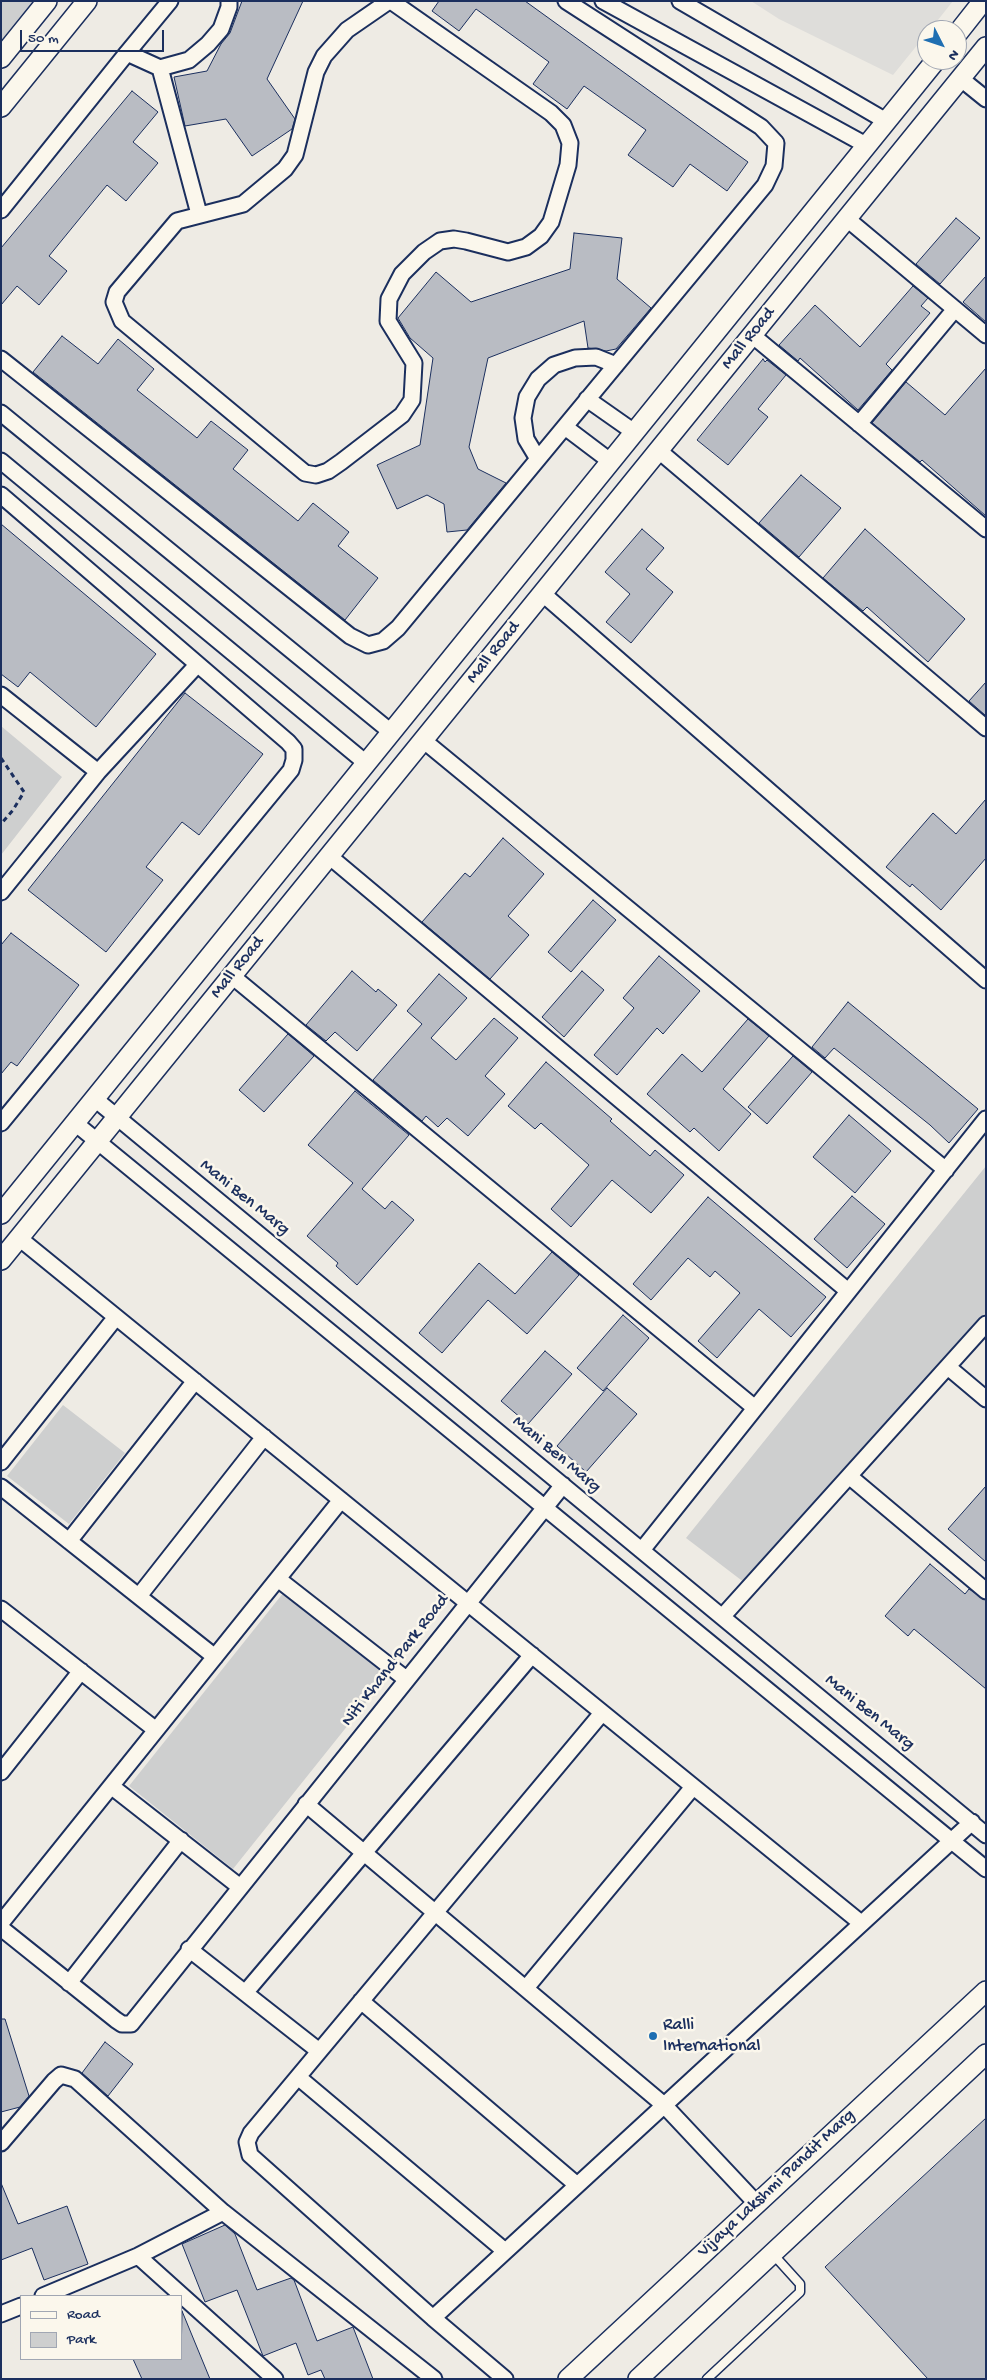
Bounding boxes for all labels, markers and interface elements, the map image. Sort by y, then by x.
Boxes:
scale bar [22,20,166,52]
north arrow [917,20,967,70]
text: 50 m [28,30,59,48]
text: N [944,45,962,64]
street label: Mall Road [717,303,781,375]
street label: Mall Road [462,617,526,689]
street label: Mall Road [206,932,270,1004]
street label: Mani Ben Marg [195,1155,293,1241]
street label: Mani Ben Marg [507,1412,605,1498]
street label: Niti Khand Park Road [338,1591,454,1731]
street label: Mani Ben Marg [820,1670,918,1756]
place label: Ralli International [663,2015,761,2058]
marker: Ralli International [647,2030,659,2042]
street label: Vijaya Lakshmi Pandit Marg [694,2105,860,2263]
legend [20,2295,182,2360]
text: Road [67,2306,100,2324]
text: Park [67,2331,96,2349]

